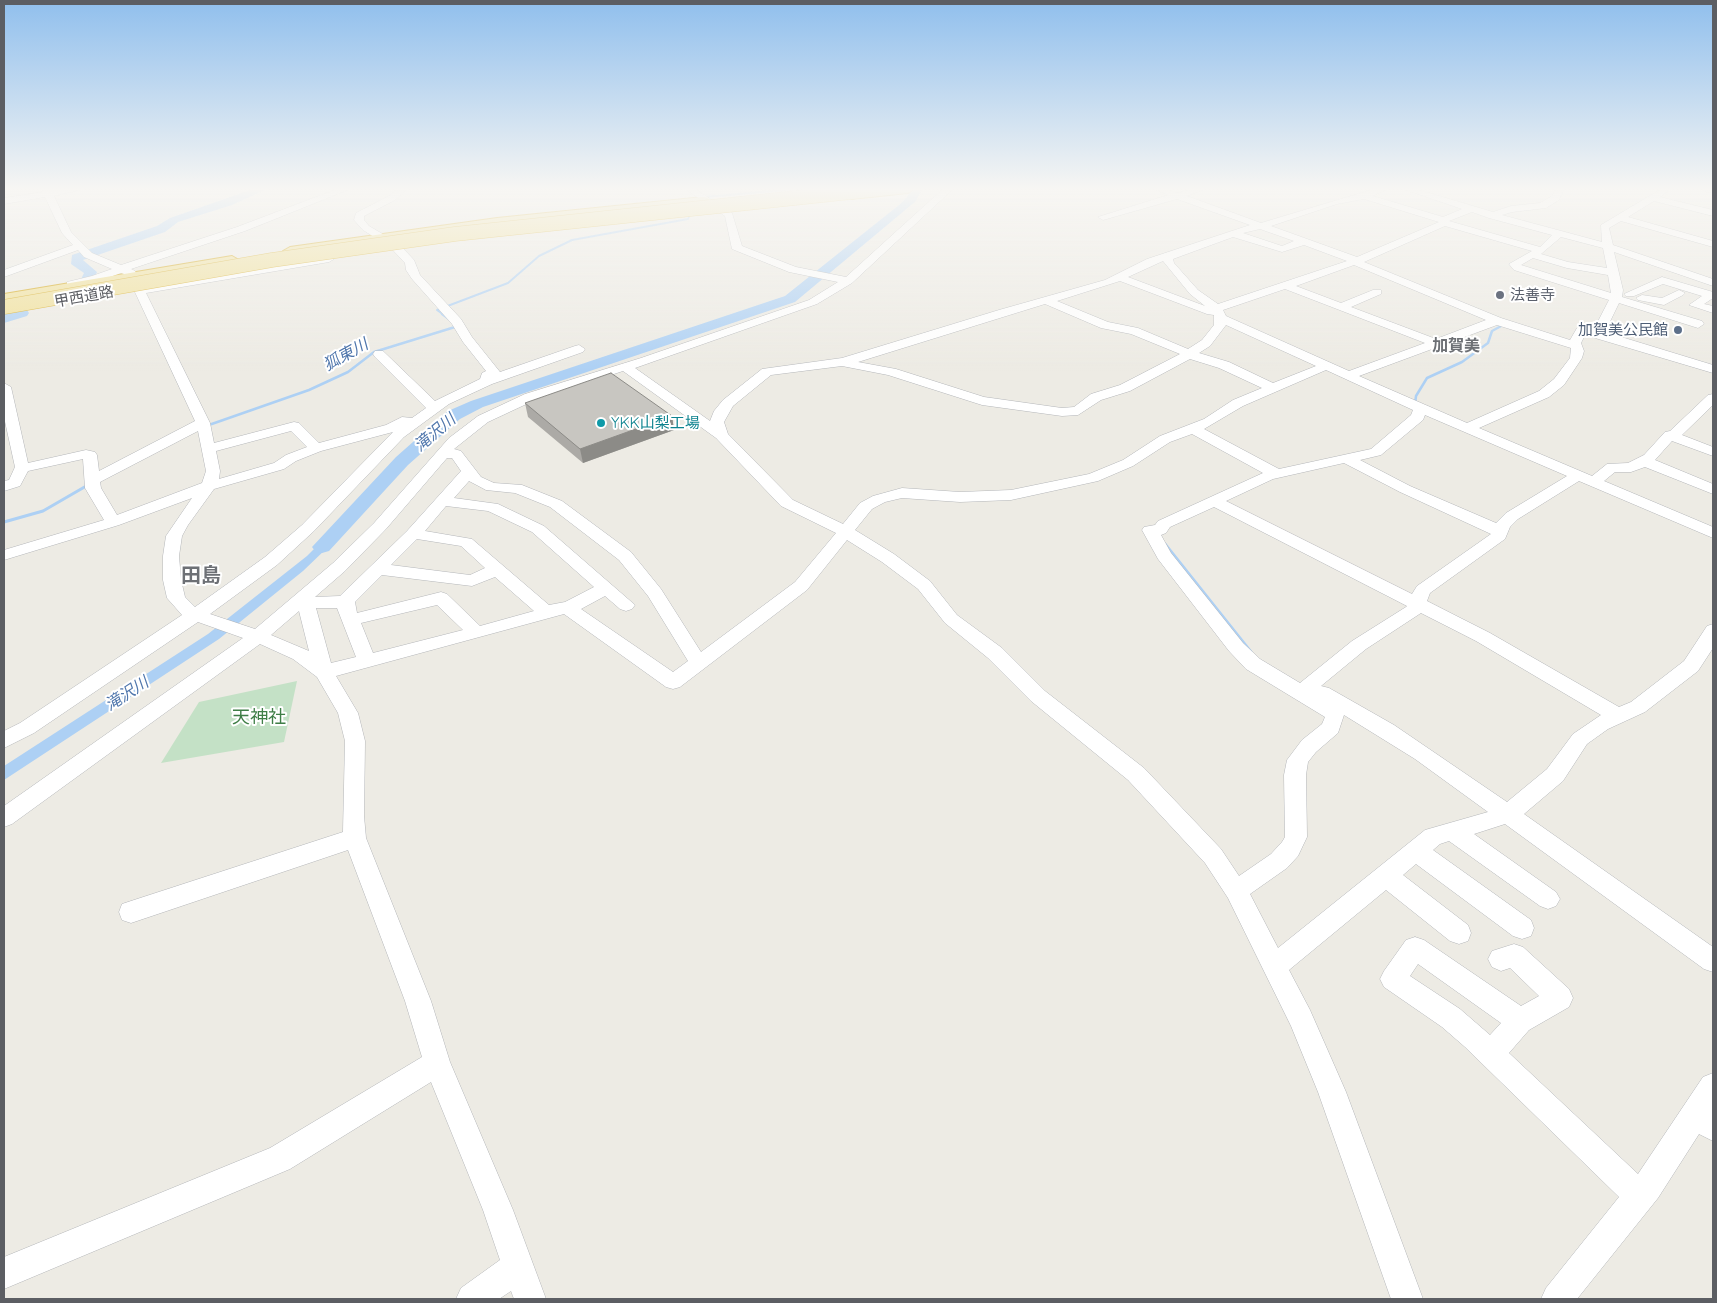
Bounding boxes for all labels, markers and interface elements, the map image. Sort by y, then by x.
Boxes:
street label: 甲西道路 [53,283,115,311]
place label: 法善寺 [1510,286,1555,304]
marker: 法善寺 [1494,289,1506,301]
place label: 加賀美公民館 [1578,321,1668,339]
marker: 加賀美公民館 [1672,324,1684,336]
water label: 狐東川 [320,335,372,375]
district label: 加賀美 [1432,336,1480,356]
water label: 滝沢川 [410,410,460,456]
place label: YKK山梨工場 [611,414,700,432]
marker: YKK山梨工場 [595,417,607,429]
district label: 田島 [181,564,221,588]
water label: 滝沢川 [102,673,152,715]
park label: 天神社 [232,707,286,729]

